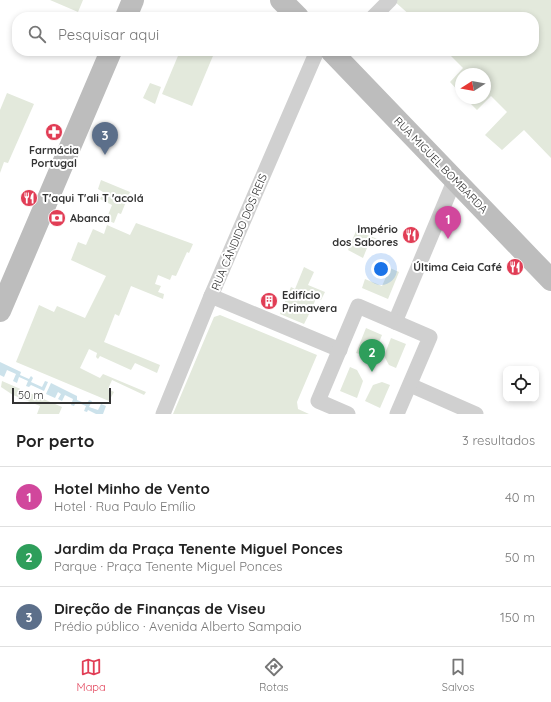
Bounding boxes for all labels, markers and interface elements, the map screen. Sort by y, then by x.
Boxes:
search box [12,12,539,56]
icon: search [26,23,48,45]
text: Pesquisar aqui [58,25,159,44]
north arrow [455,68,491,104]
street label: RUA MIGUEL BOMBARDA [391,114,491,216]
pharmacy icon: Farmácia Portugal [44,122,64,142]
pin: 3 [92,122,118,155]
place label: Farmácia Portugal [29,143,79,170]
street label: RUA CÂNDIDO DOS REIS [208,171,270,293]
restaurant icon: T'aqui T'ali T 'acolá [19,188,39,208]
place label: T'aqui T'ali T 'acolá [42,191,144,205]
pin: 1 [435,206,461,239]
bank icon: Abanca [47,208,67,228]
place label: Abanca [70,211,110,225]
place label: Império dos Sabores [332,222,398,249]
restaurant icon: Império dos Sabores [401,225,421,245]
restaurant icon: Última Ceia Café [505,257,525,277]
your location [371,259,391,279]
place label: Última Ceia Café [413,260,502,274]
place label: Edifício Primavera [282,288,337,315]
building icon: Edifício Primavera [259,291,279,311]
pin: 2 [359,339,385,372]
map controls [503,366,539,402]
button: locate [503,366,539,402]
scale bar [12,386,111,405]
text: 50 m [18,388,44,402]
text: Por perto [16,430,94,451]
text: 3 resultados [462,432,535,448]
text: Hotel Minho de Vento [54,479,210,498]
text: 1 [26,489,32,505]
text: 40 m [505,489,535,505]
text: Hotel · Rua Paulo Emílio [54,498,196,514]
text: Jardim da Praça Tenente Miguel Ponces [54,539,343,558]
text: 2 [25,549,33,565]
text: 50 m [505,549,535,565]
text: Parque · Praça Tenente Miguel Ponces [54,558,282,574]
text: Direção de Finanças de Viseu [54,599,266,618]
text: 3 [26,609,32,625]
text: 150 m [500,609,535,625]
text: Prédio público · Avenida Alberto Sampaio [54,618,302,634]
tab: Mapa [77,656,106,694]
tab: Rotas [259,656,288,694]
tab: Salvos [442,656,474,694]

